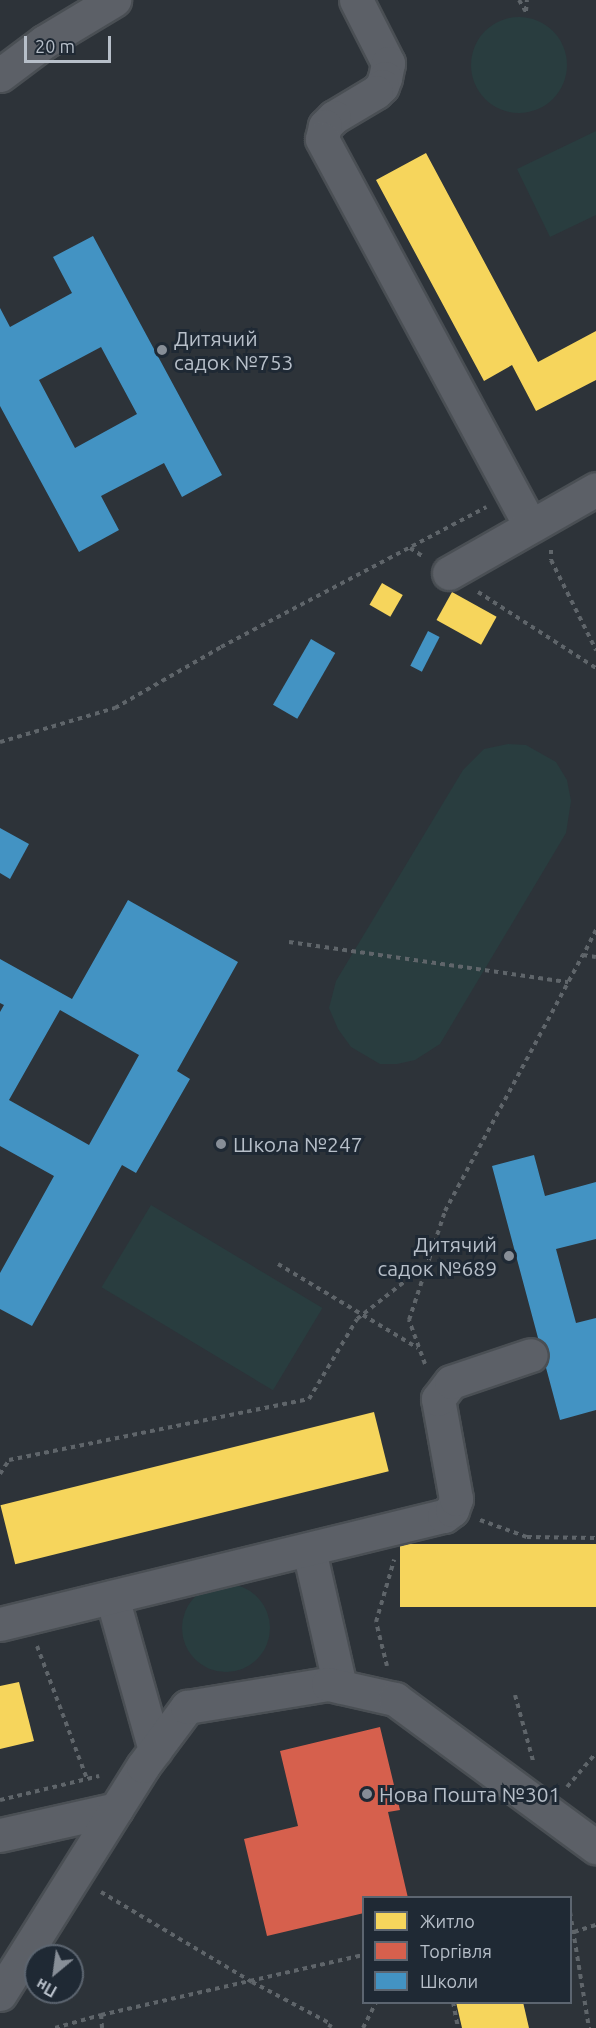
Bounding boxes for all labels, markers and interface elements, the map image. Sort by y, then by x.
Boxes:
scale bar [27,24,114,62]
text: 20 m [35,36,75,56]
place label: Дитячий садок №753 [174,325,293,375]
marker: Дитячий садок №753 [155,343,169,357]
place label: Школа №247 [233,1131,363,1157]
marker: Школа №247 [214,1137,228,1151]
place label: Дитячий садок №689 [378,1231,497,1281]
marker: Дитячий садок №689 [502,1249,516,1263]
place label: Нова Пошта №301 [379,1781,560,1807]
marker: Нова Пошта №301 [360,1787,374,1801]
legend [362,1896,572,2004]
text: Житло [420,1911,475,1931]
text: Торгівля [420,1941,492,1961]
north arrow [24,1944,84,2004]
text: Школи [420,1971,478,1991]
text: Пн [33,1975,60,2001]

